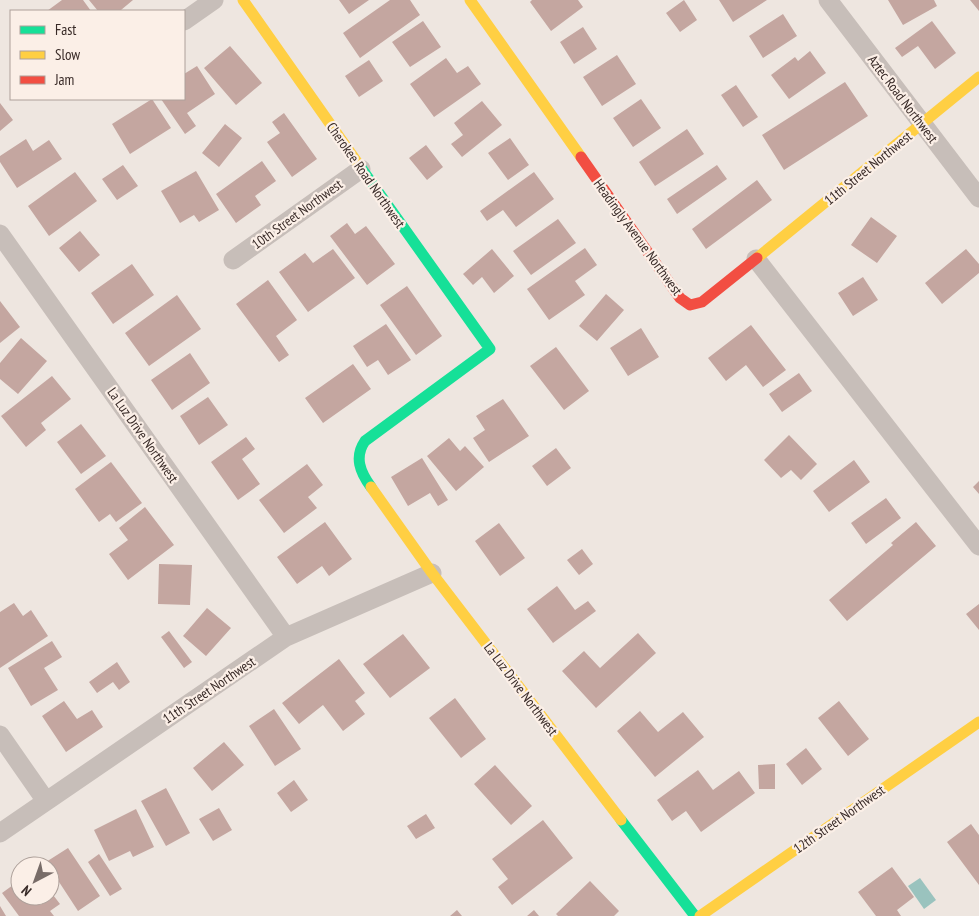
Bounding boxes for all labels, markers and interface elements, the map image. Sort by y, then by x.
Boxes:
legend [10,10,185,100]
text: Fast [55,20,76,39]
text: Slow [55,45,80,64]
street label: Aztec Road Northwest [864,51,942,147]
text: Jam [54,70,74,89]
street label: Cherokee Road Northwest [323,119,409,232]
street label: 11th Street Northwest [820,127,916,209]
street label: 10th Street Northwest [248,175,346,253]
street label: Headingly Avenue Northwest [590,175,686,299]
street label: La Luz Drive Northwest [103,384,183,486]
street label: La Luz Drive Northwest [480,639,562,739]
street label: 11th Street Northwest [159,652,259,728]
street label: 12th Street Northwest [790,781,888,857]
north arrow [10,856,60,906]
text: N [18,882,35,900]

